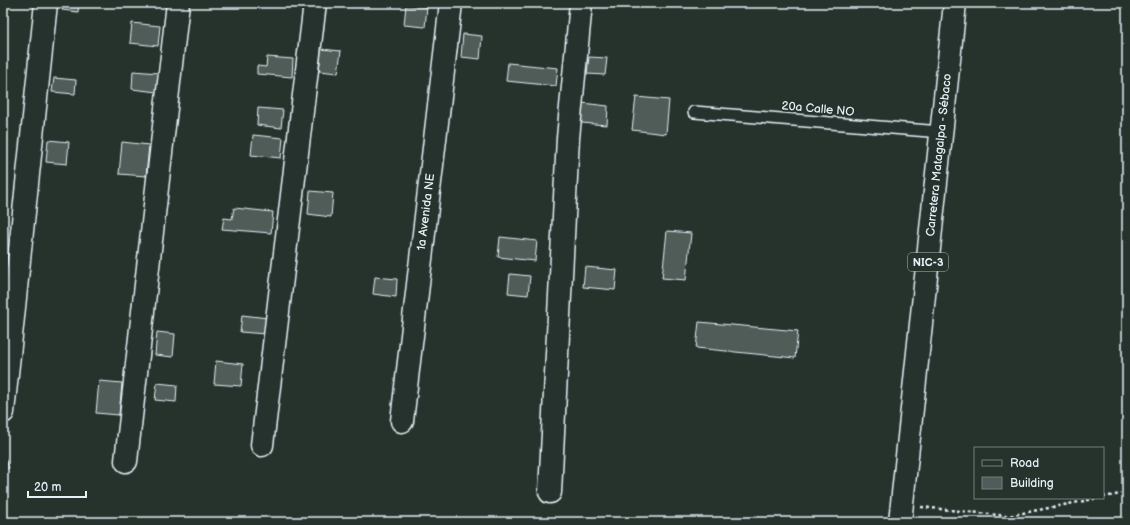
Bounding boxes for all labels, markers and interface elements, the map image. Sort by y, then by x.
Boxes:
street label: Carretera Matagalpa - Sébaco [923,73,955,237]
street label: 20a Calle NO [781,98,855,120]
street label: 1a Avenida NE [414,172,438,252]
road number: NIC-3 [908,253,948,271]
legend [974,447,1104,499]
text: Road [1010,456,1039,471]
scale bar [28,473,86,499]
text: Building [1010,476,1054,491]
text: 20 m [34,480,61,495]

